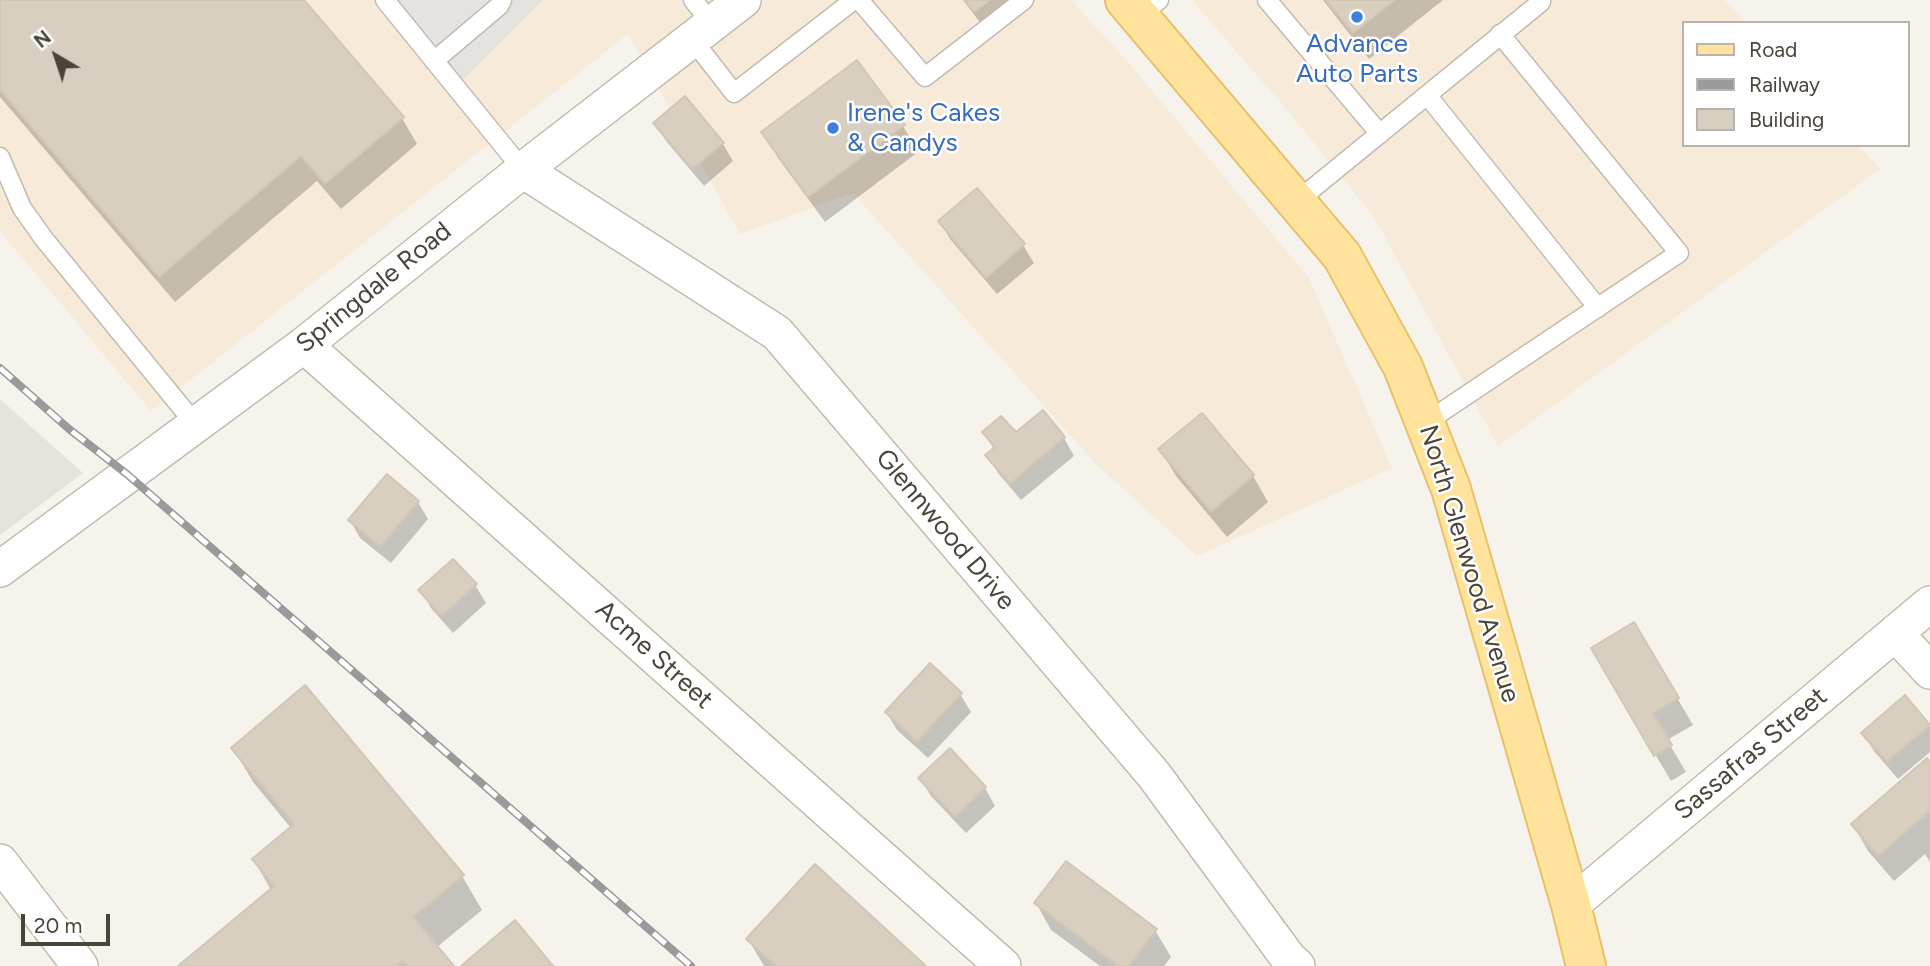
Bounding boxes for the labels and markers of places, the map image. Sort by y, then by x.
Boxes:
marker: Advance Auto Parts [1349,9,1365,25]
place label: Advance Auto Parts [1296,28,1418,90]
place label: Irene's Cakes & Candys [847,97,1000,158]
marker: Irene's Cakes & Candys [825,120,841,136]

